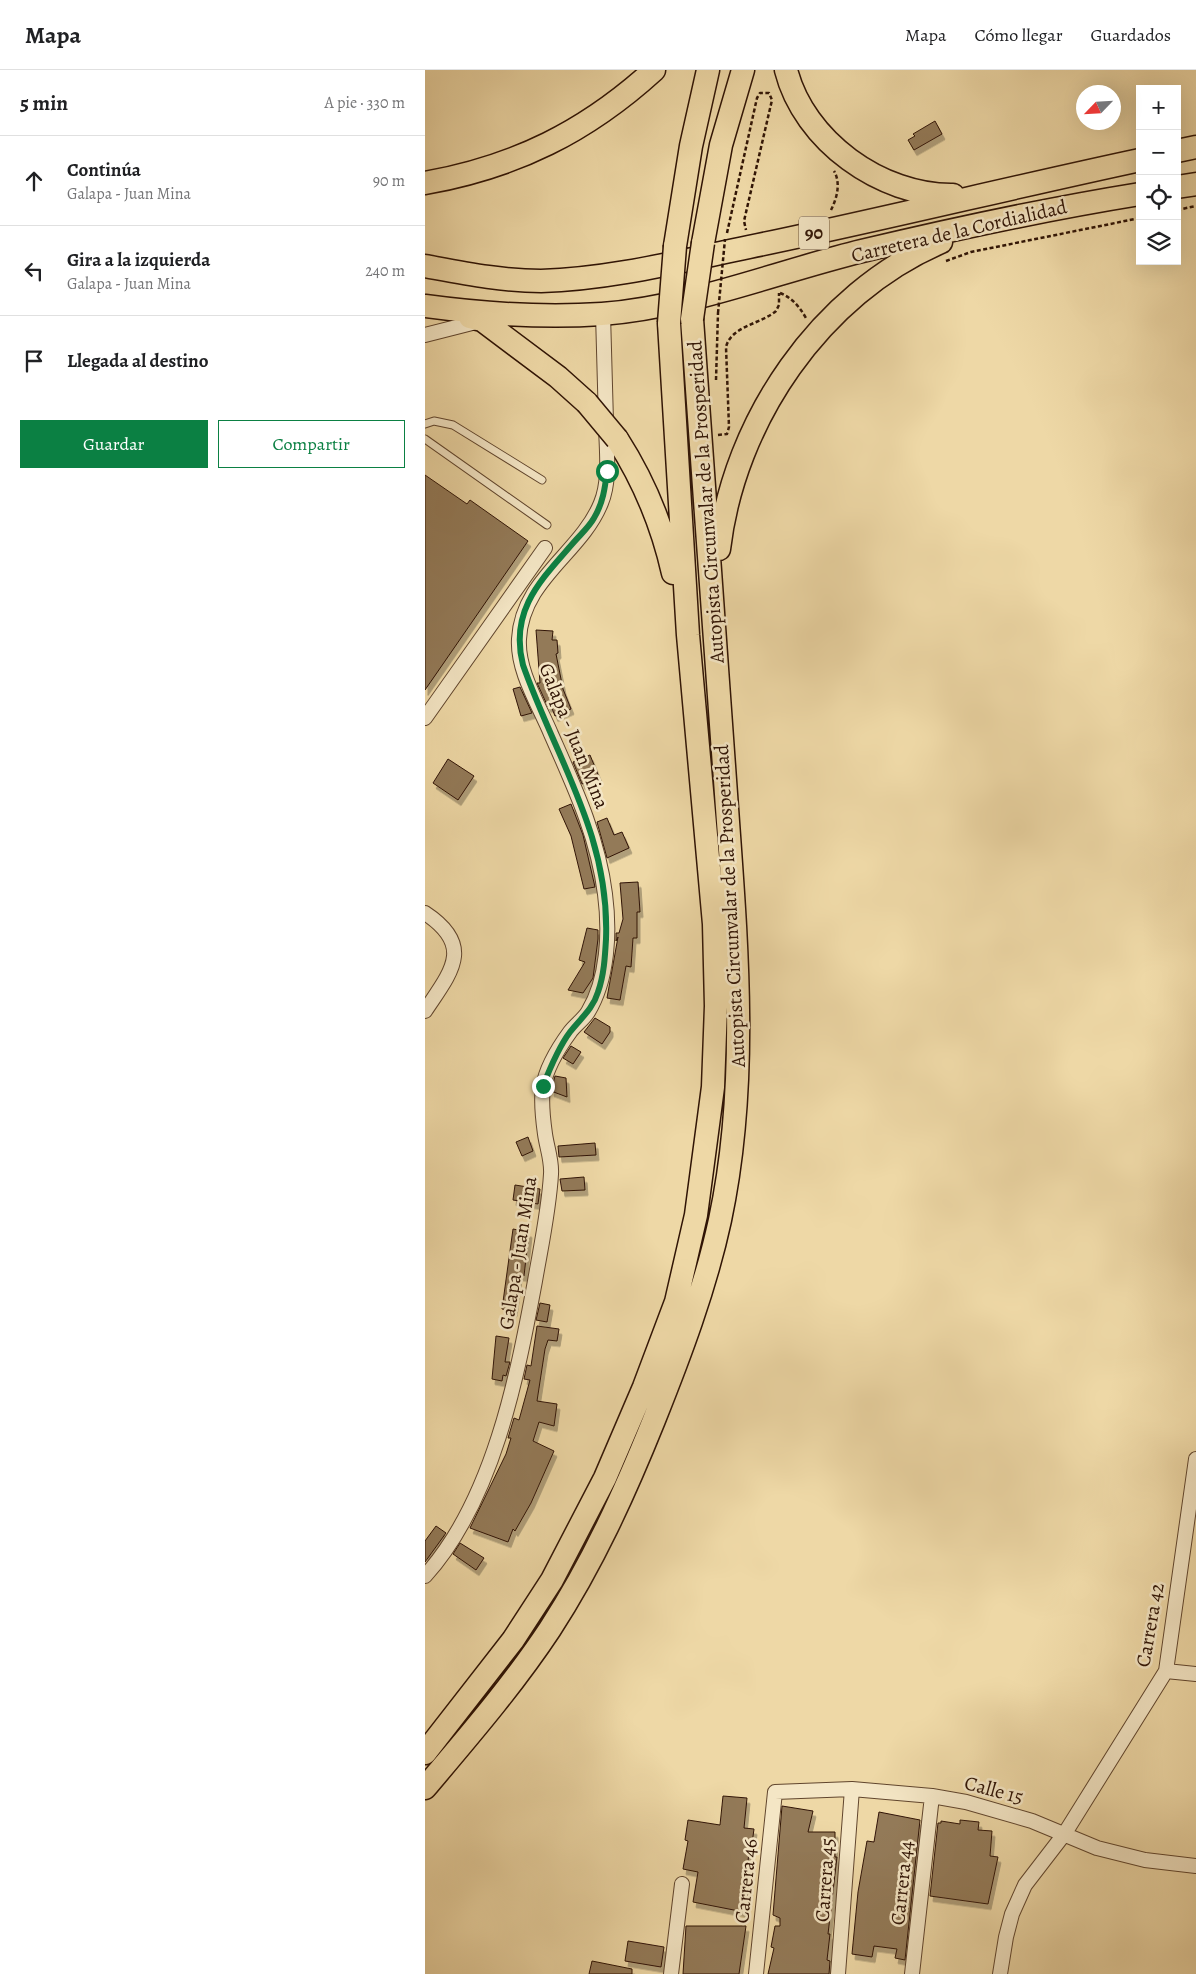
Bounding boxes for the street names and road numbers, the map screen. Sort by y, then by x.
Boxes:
street label: Carretera de la Cordialidad [848,193,1070,269]
road number: 90 [799,216,829,250]
street label: Autopista Circunvalar de la Prosperidad [681,340,731,665]
street label: Galapa - Juan Mina [532,659,616,814]
street label: Autopista Circunvalar de la Prosperidad [708,744,752,1069]
street label: Galapa - Juan Mina [493,1174,544,1332]
street label: Carrera 42 [1129,1580,1171,1669]
street label: Calle 15 [962,1769,1026,1811]
street label: Carrera 46 [728,1837,764,1925]
street label: Carrera 45 [809,1837,841,1923]
street label: Carrera 44 [884,1839,920,1927]

